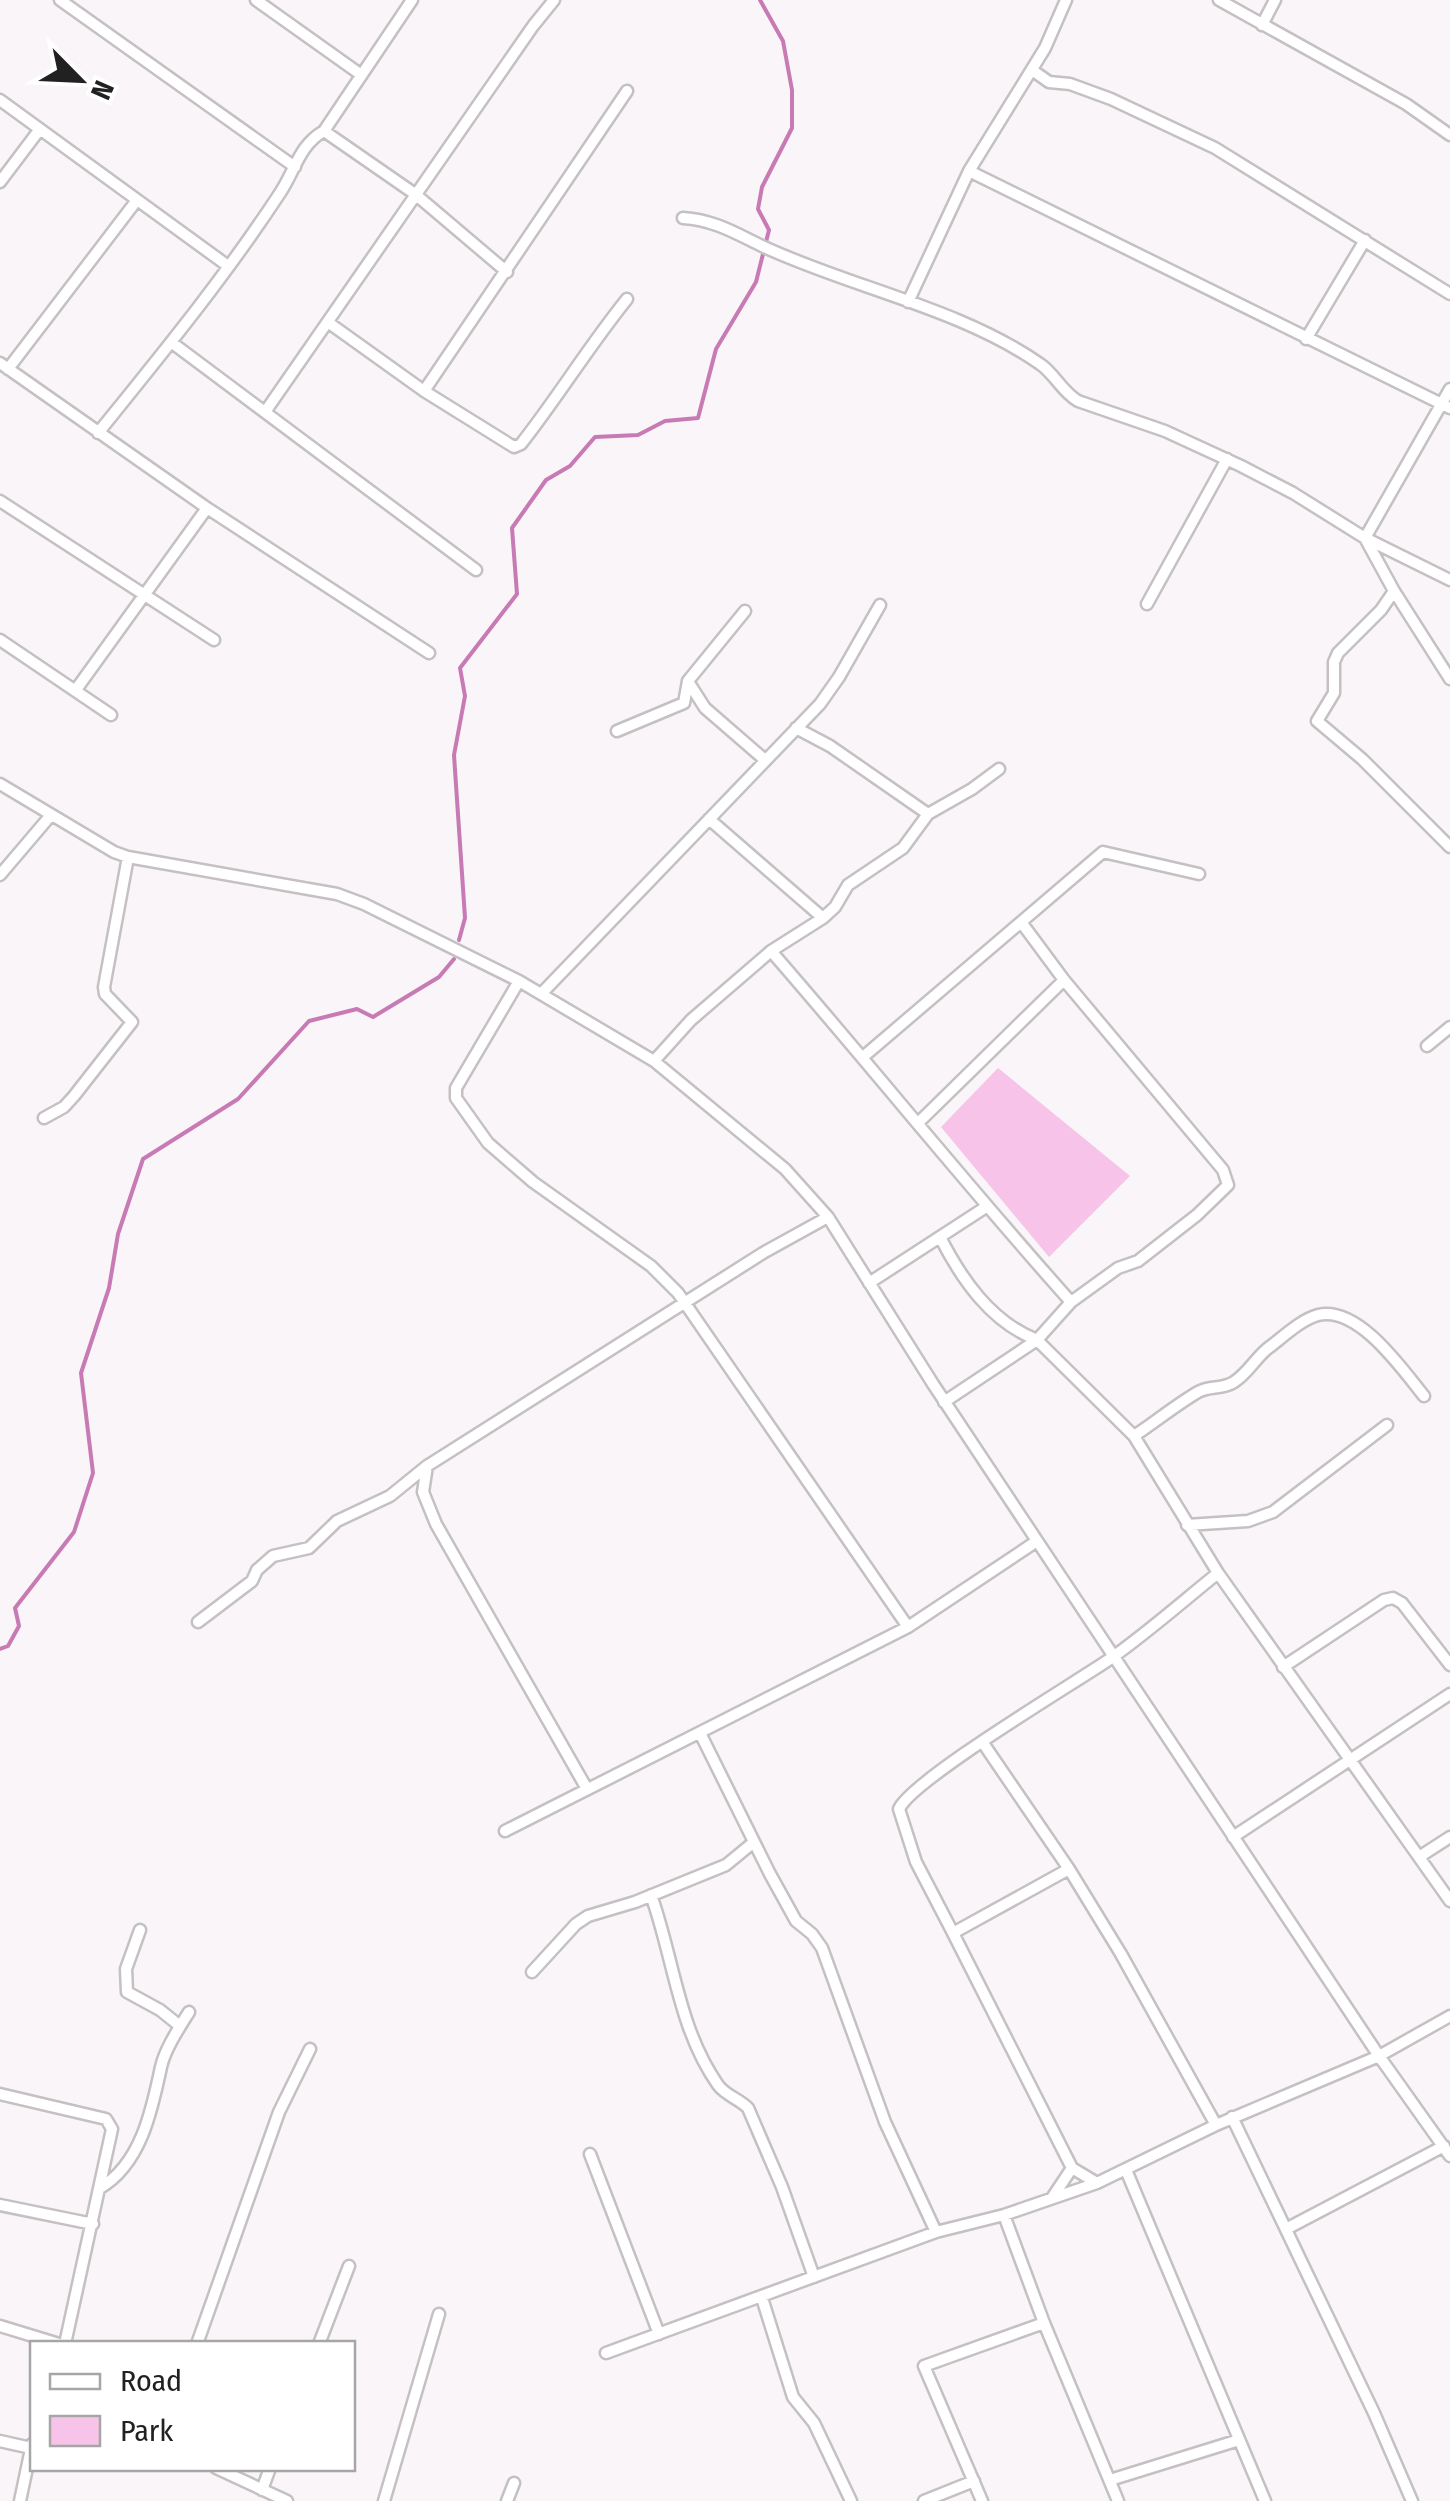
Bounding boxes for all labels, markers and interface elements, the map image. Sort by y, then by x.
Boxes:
north arrow [30,30,130,130]
text: N [84,76,121,104]
legend [30,2341,355,2471]
text: Road [120,2363,182,2399]
text: Park [120,2413,173,2449]

